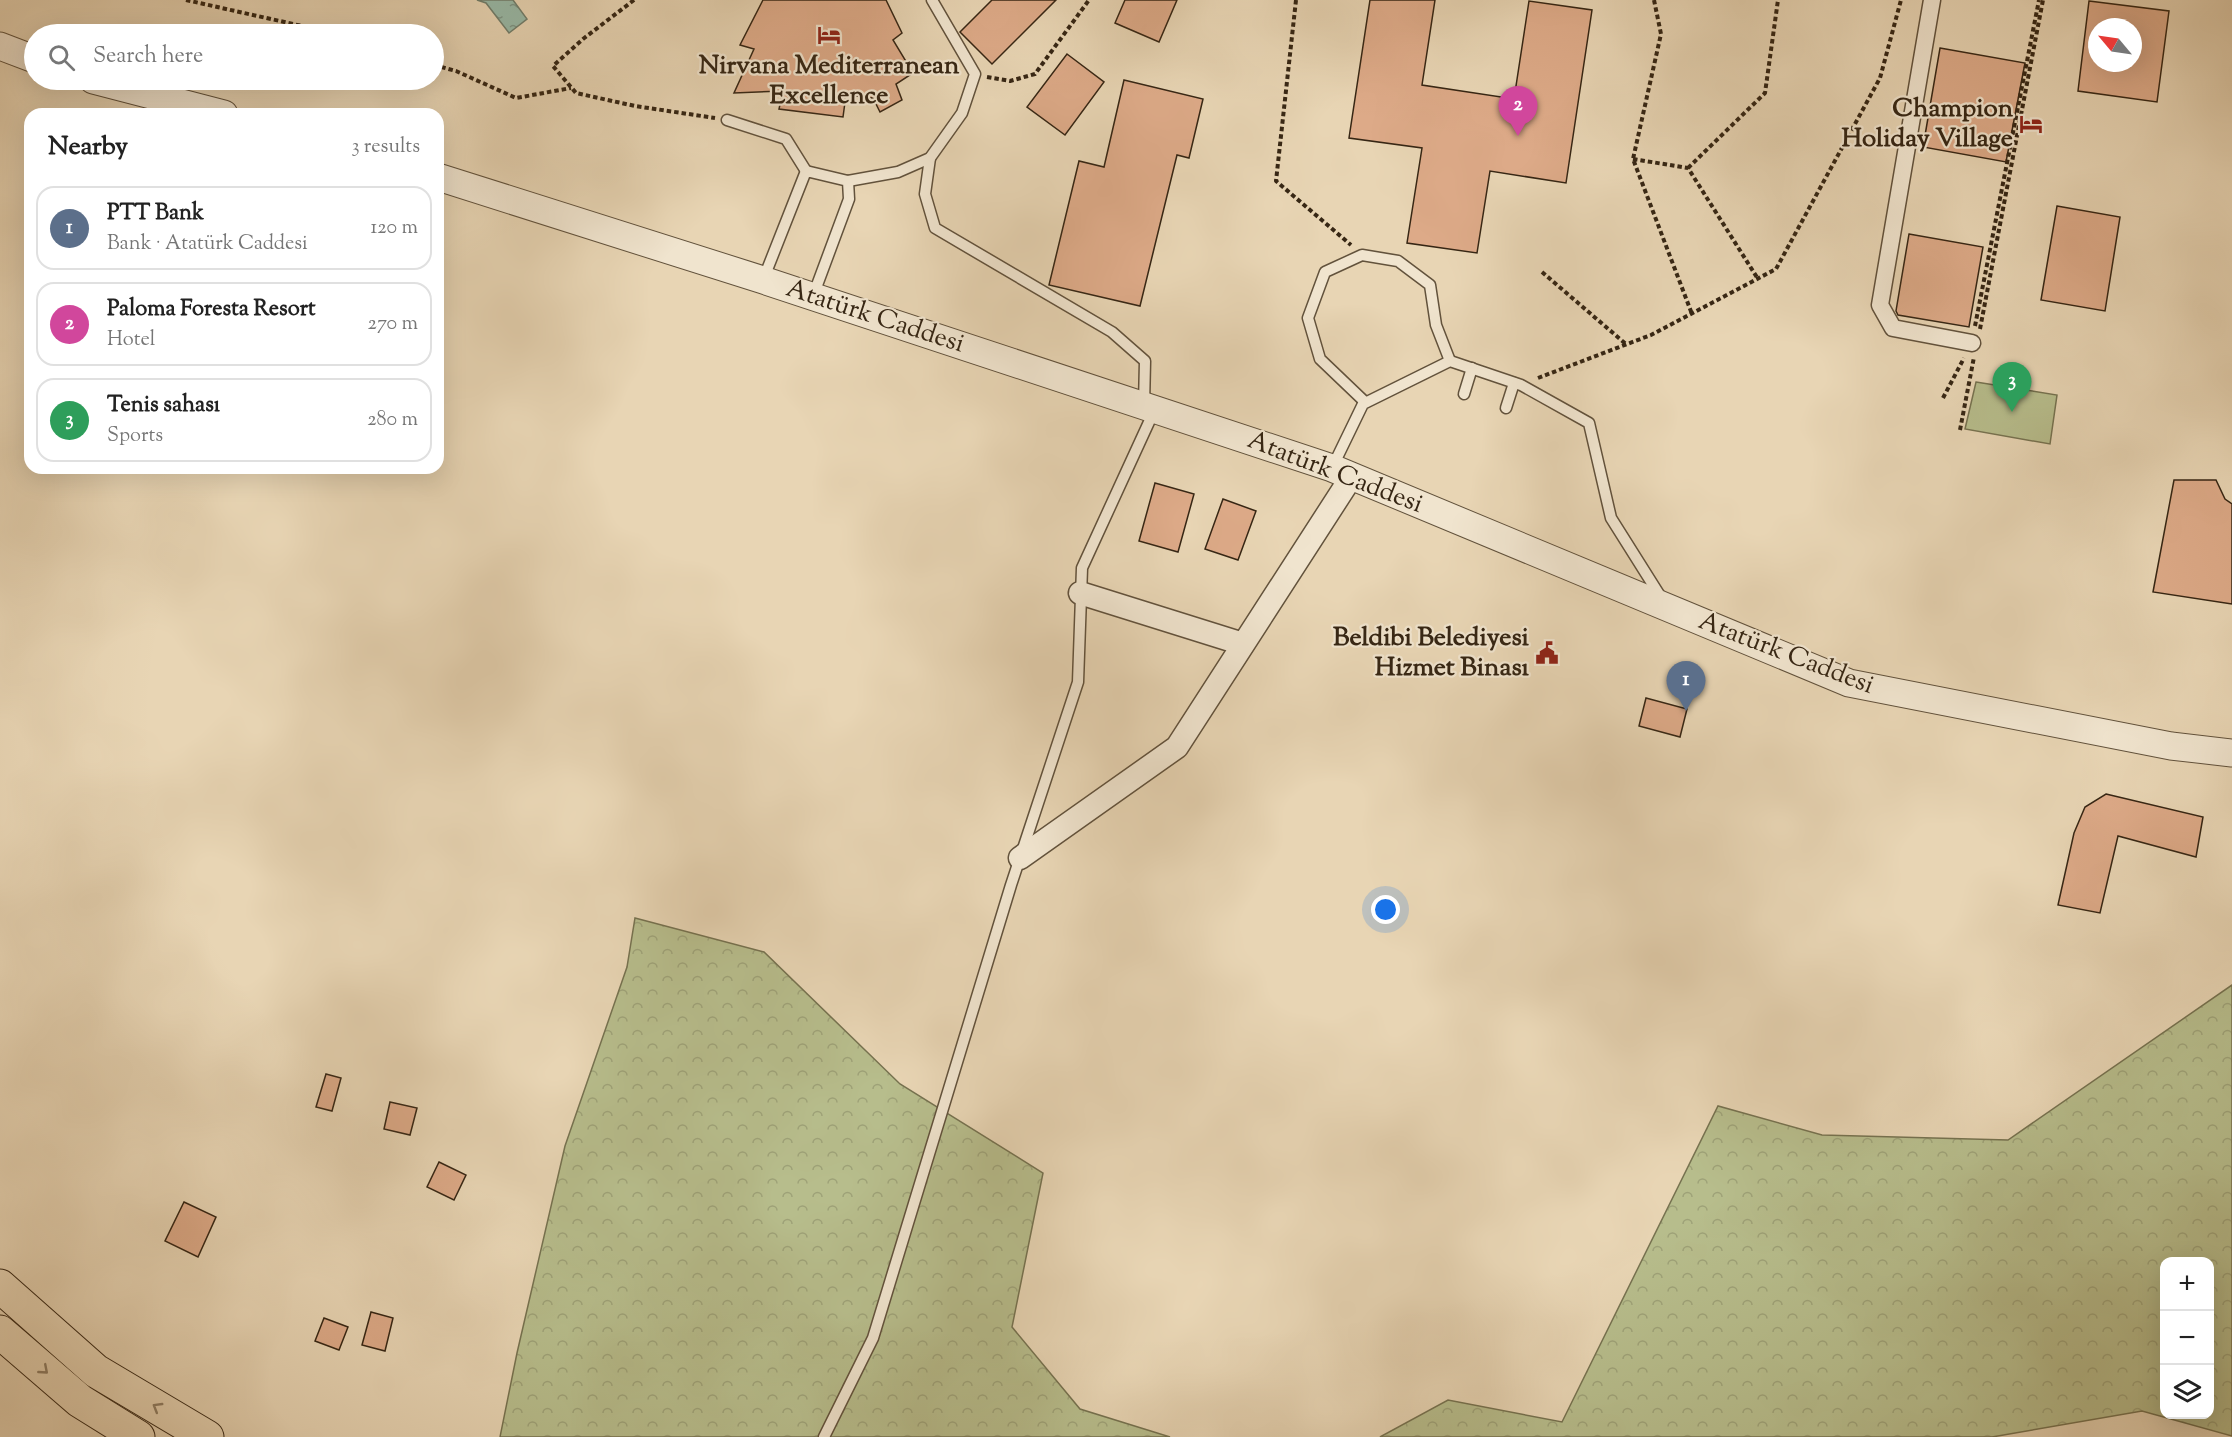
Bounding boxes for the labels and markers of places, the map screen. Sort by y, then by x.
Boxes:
hotel icon: Nirvana Mediterranean Excellence [816,22,842,48]
place label: Nirvana Mediterranean Excellence [699,48,960,115]
pin: 2 [1498,86,1538,136]
place label: Champion Holiday Village [1841,91,2014,158]
hotel icon: Champion Holiday Village [2018,111,2044,137]
pin: 3 [1992,362,2032,412]
place label: Beldibi Belediyesi Hizmet Binası [1333,620,1530,687]
public building icon: Beldibi Belediyesi Hizmet Binası [1534,640,1560,666]
pin: 1 [1666,662,1706,711]

